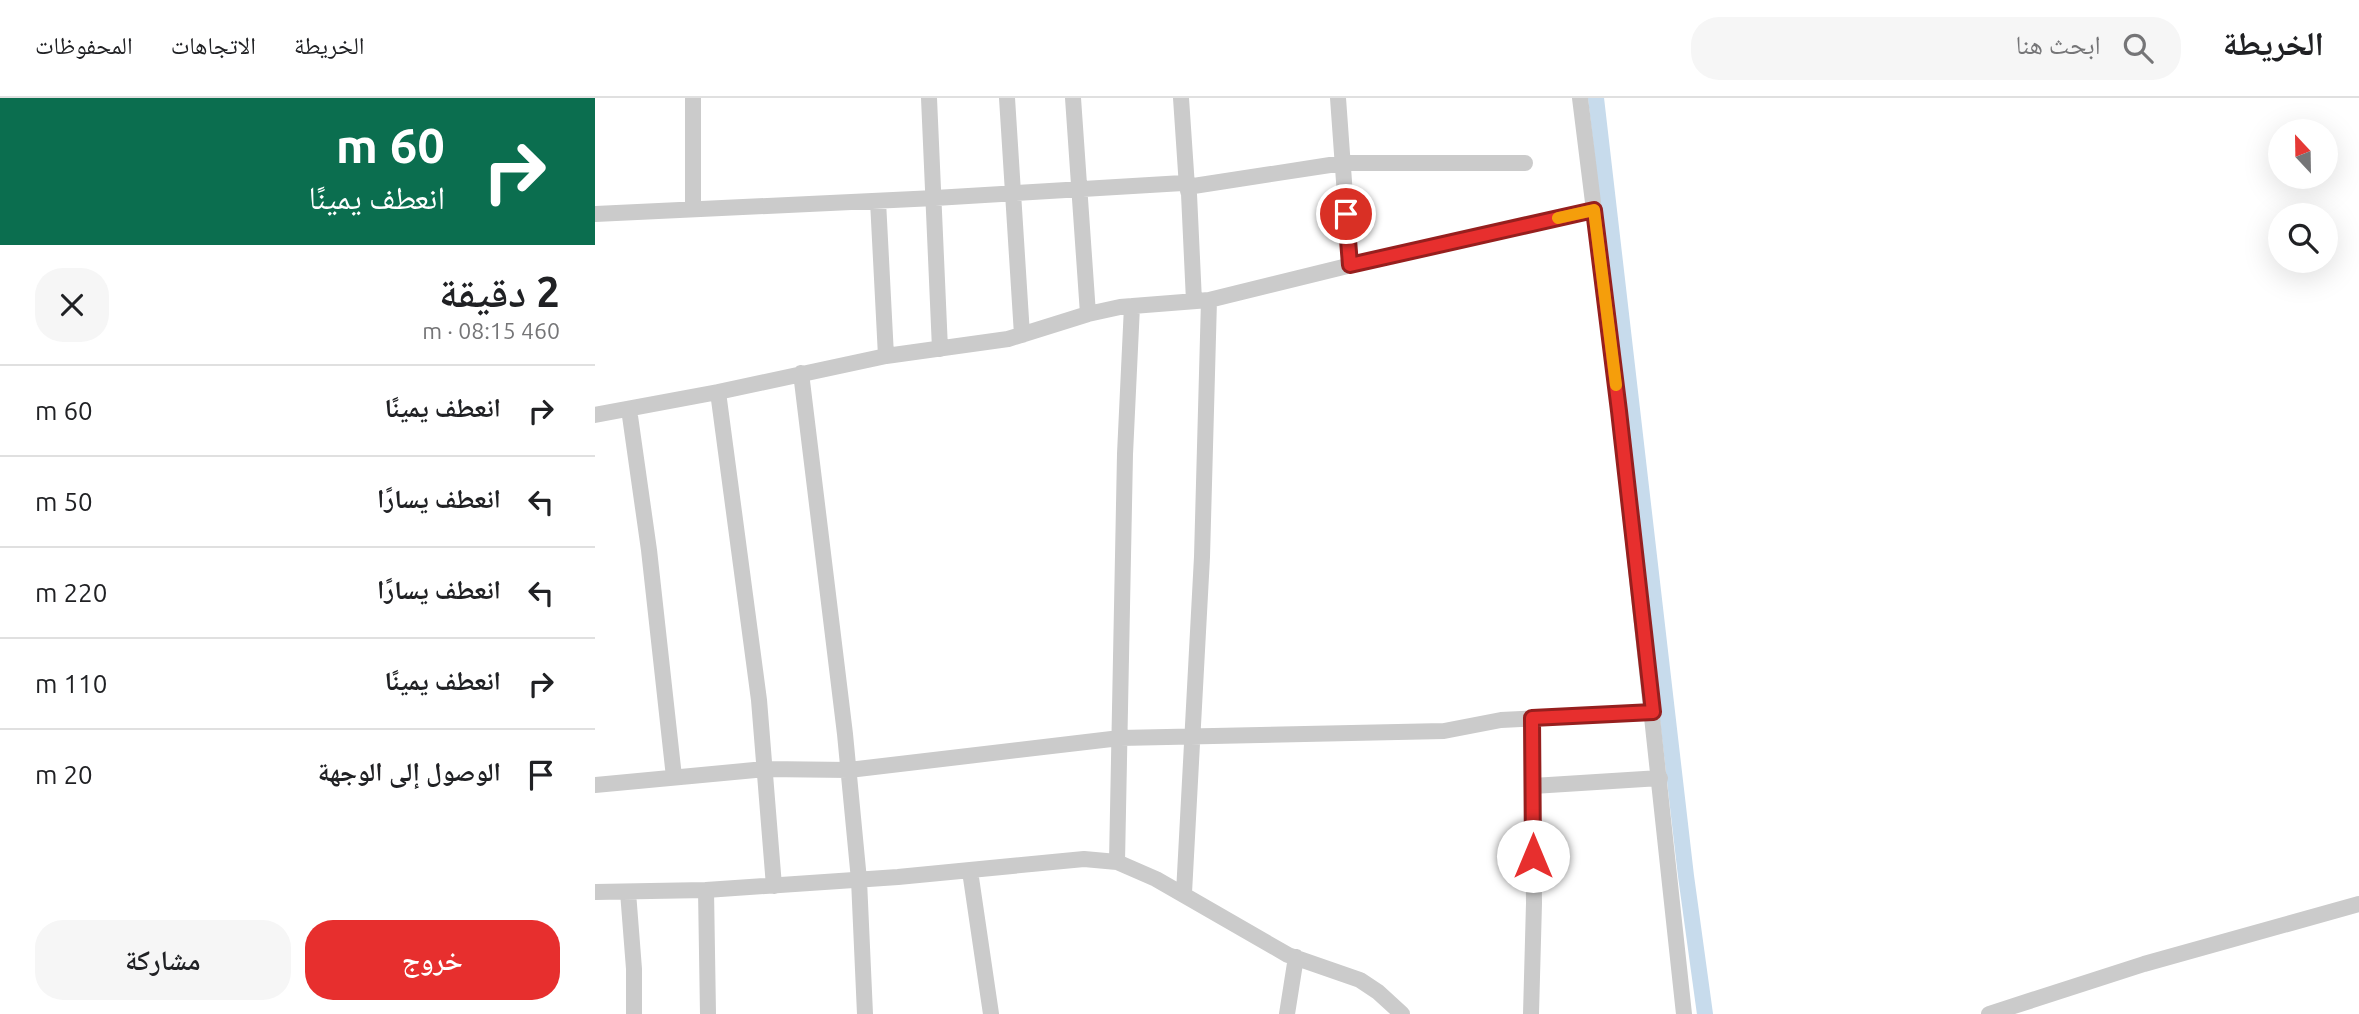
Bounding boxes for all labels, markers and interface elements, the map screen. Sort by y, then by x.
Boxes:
search box [1691,17,2181,80]
text: الخريطة [2223,24,2324,61]
icon: search [2119,29,2157,67]
text: ابحث هنا [2016,30,2101,59]
text: المحفوظات [35,32,133,59]
text: الاتجاهات [171,32,256,59]
text: الخريطة [294,32,365,59]
text: 60 m [336,117,445,172]
north arrow [2268,119,2338,189]
map controls [2268,119,2338,273]
icon: right [469,126,560,217]
text: انعطف يمينًا [309,179,445,215]
pin [1316,184,1376,244]
icon: arrive [1327,195,1365,233]
button: search [2268,203,2338,273]
button: close [35,268,109,342]
text: 2 دقيقة [439,268,560,315]
text: 460 m · 08:15 [422,318,560,343]
icon: right [522,392,560,430]
text: انعطف يمينًا [385,393,501,422]
text: 60 m [35,396,93,425]
icon: left [522,483,560,521]
text: انعطف يسارًا [377,484,501,513]
text: 50 m [35,487,93,516]
icon: left [522,574,560,612]
text: انعطف يسارًا [377,575,501,604]
text: 220 m [35,578,107,607]
icon: right [522,665,560,703]
text: انعطف يمينًا [385,666,501,695]
text: 110 m [35,669,107,698]
icon: arrive [522,756,560,794]
text: الوصول إلى الوجهة [318,757,501,786]
text: 20 m [35,760,93,789]
position arrow [1496,819,1570,893]
button: مشاركة [35,920,291,1000]
button: خروج [305,920,560,1000]

